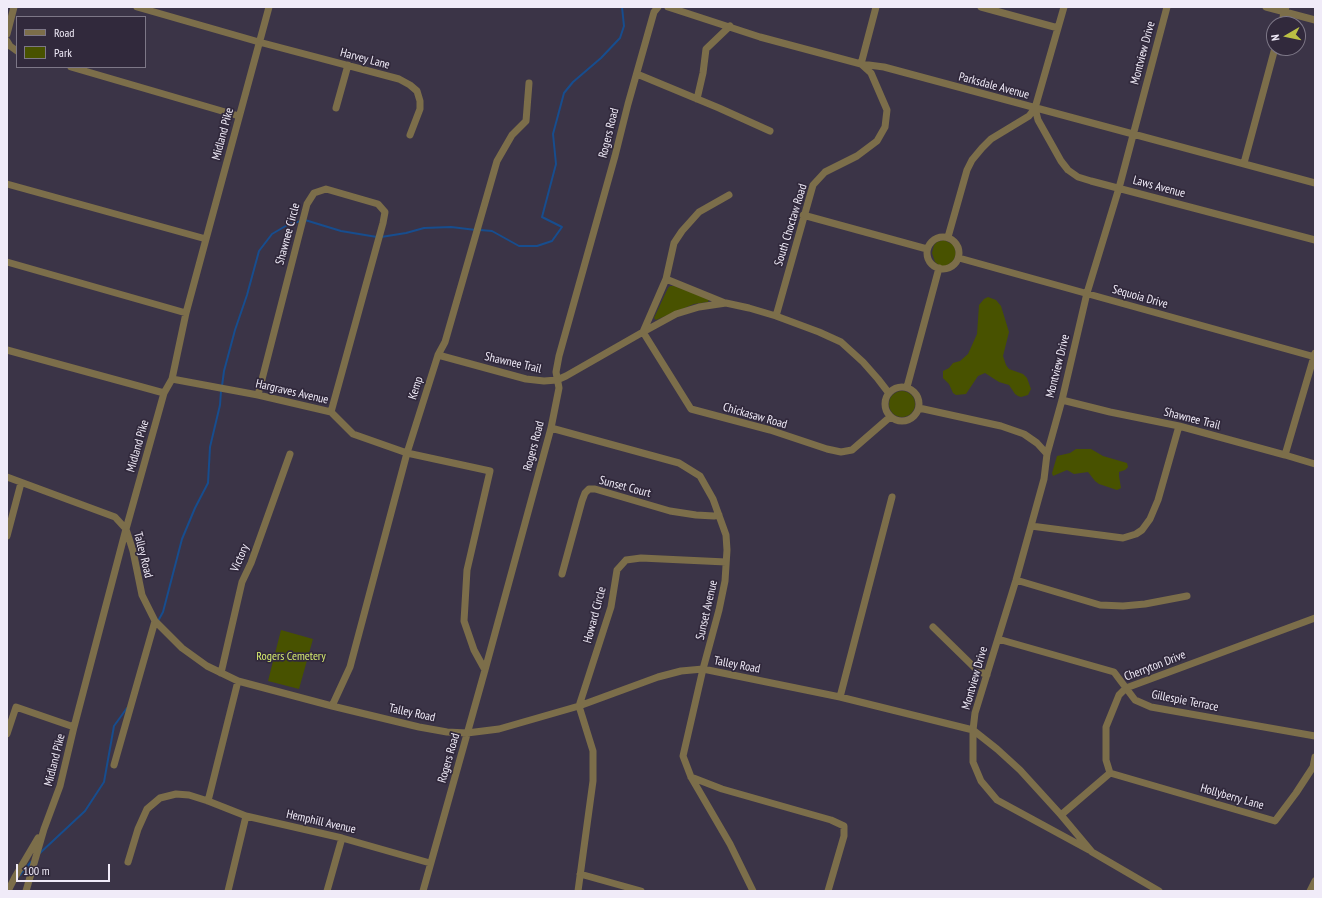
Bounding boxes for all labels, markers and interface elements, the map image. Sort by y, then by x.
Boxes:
legend [16,16,146,68]
north arrow [1266,16,1306,56]
street label: Montview Drive [1128,20,1158,86]
text: Road [54,25,74,40]
text: N [1268,34,1283,42]
text: Park [54,45,72,60]
street label: Harvey Lane [339,45,391,73]
street label: Parksdale Avenue [957,70,1031,102]
street label: Midland Pike [209,106,237,162]
street label: Rogers Road [596,107,622,159]
street label: Laws Avenue [1131,173,1187,201]
street label: South Choctaw Road [772,182,810,268]
street label: Shawnee Circle [273,202,303,266]
street label: Sequoia Drive [1110,282,1170,312]
street label: Montview Drive [1043,333,1073,399]
street label: Shawnee Trail [483,349,543,377]
street label: Kemp [406,375,426,401]
street label: Hargraves Avenue [254,377,330,407]
street label: Chickasaw Road [721,400,789,432]
street label: Shawnee Trail [1162,405,1222,433]
street label: Midland Pike [124,418,152,474]
street label: Rogers Road [520,420,548,472]
street label: Sunset Court [598,473,652,501]
street label: Talley Road [130,530,156,580]
street label: Victory [228,542,252,574]
street label: Sunset Avenue [693,579,721,641]
street label: Howard Circle [581,585,609,645]
street label: Montview Drive [959,645,991,711]
street label: Cherryton Drive [1122,648,1188,684]
park label: Rogers Cemetery [256,650,326,664]
street label: Talley Road [713,653,761,677]
street label: Gillespie Terrace [1150,687,1220,715]
street label: Talley Road [388,701,436,725]
street label: Midland Pike [42,732,68,788]
street label: Rogers Road [435,732,463,784]
street label: Hollyberry Lane [1199,781,1265,813]
street label: Hemphill Avenue [285,807,357,837]
scale bar [18,856,112,882]
text: 100 m [23,863,50,878]

